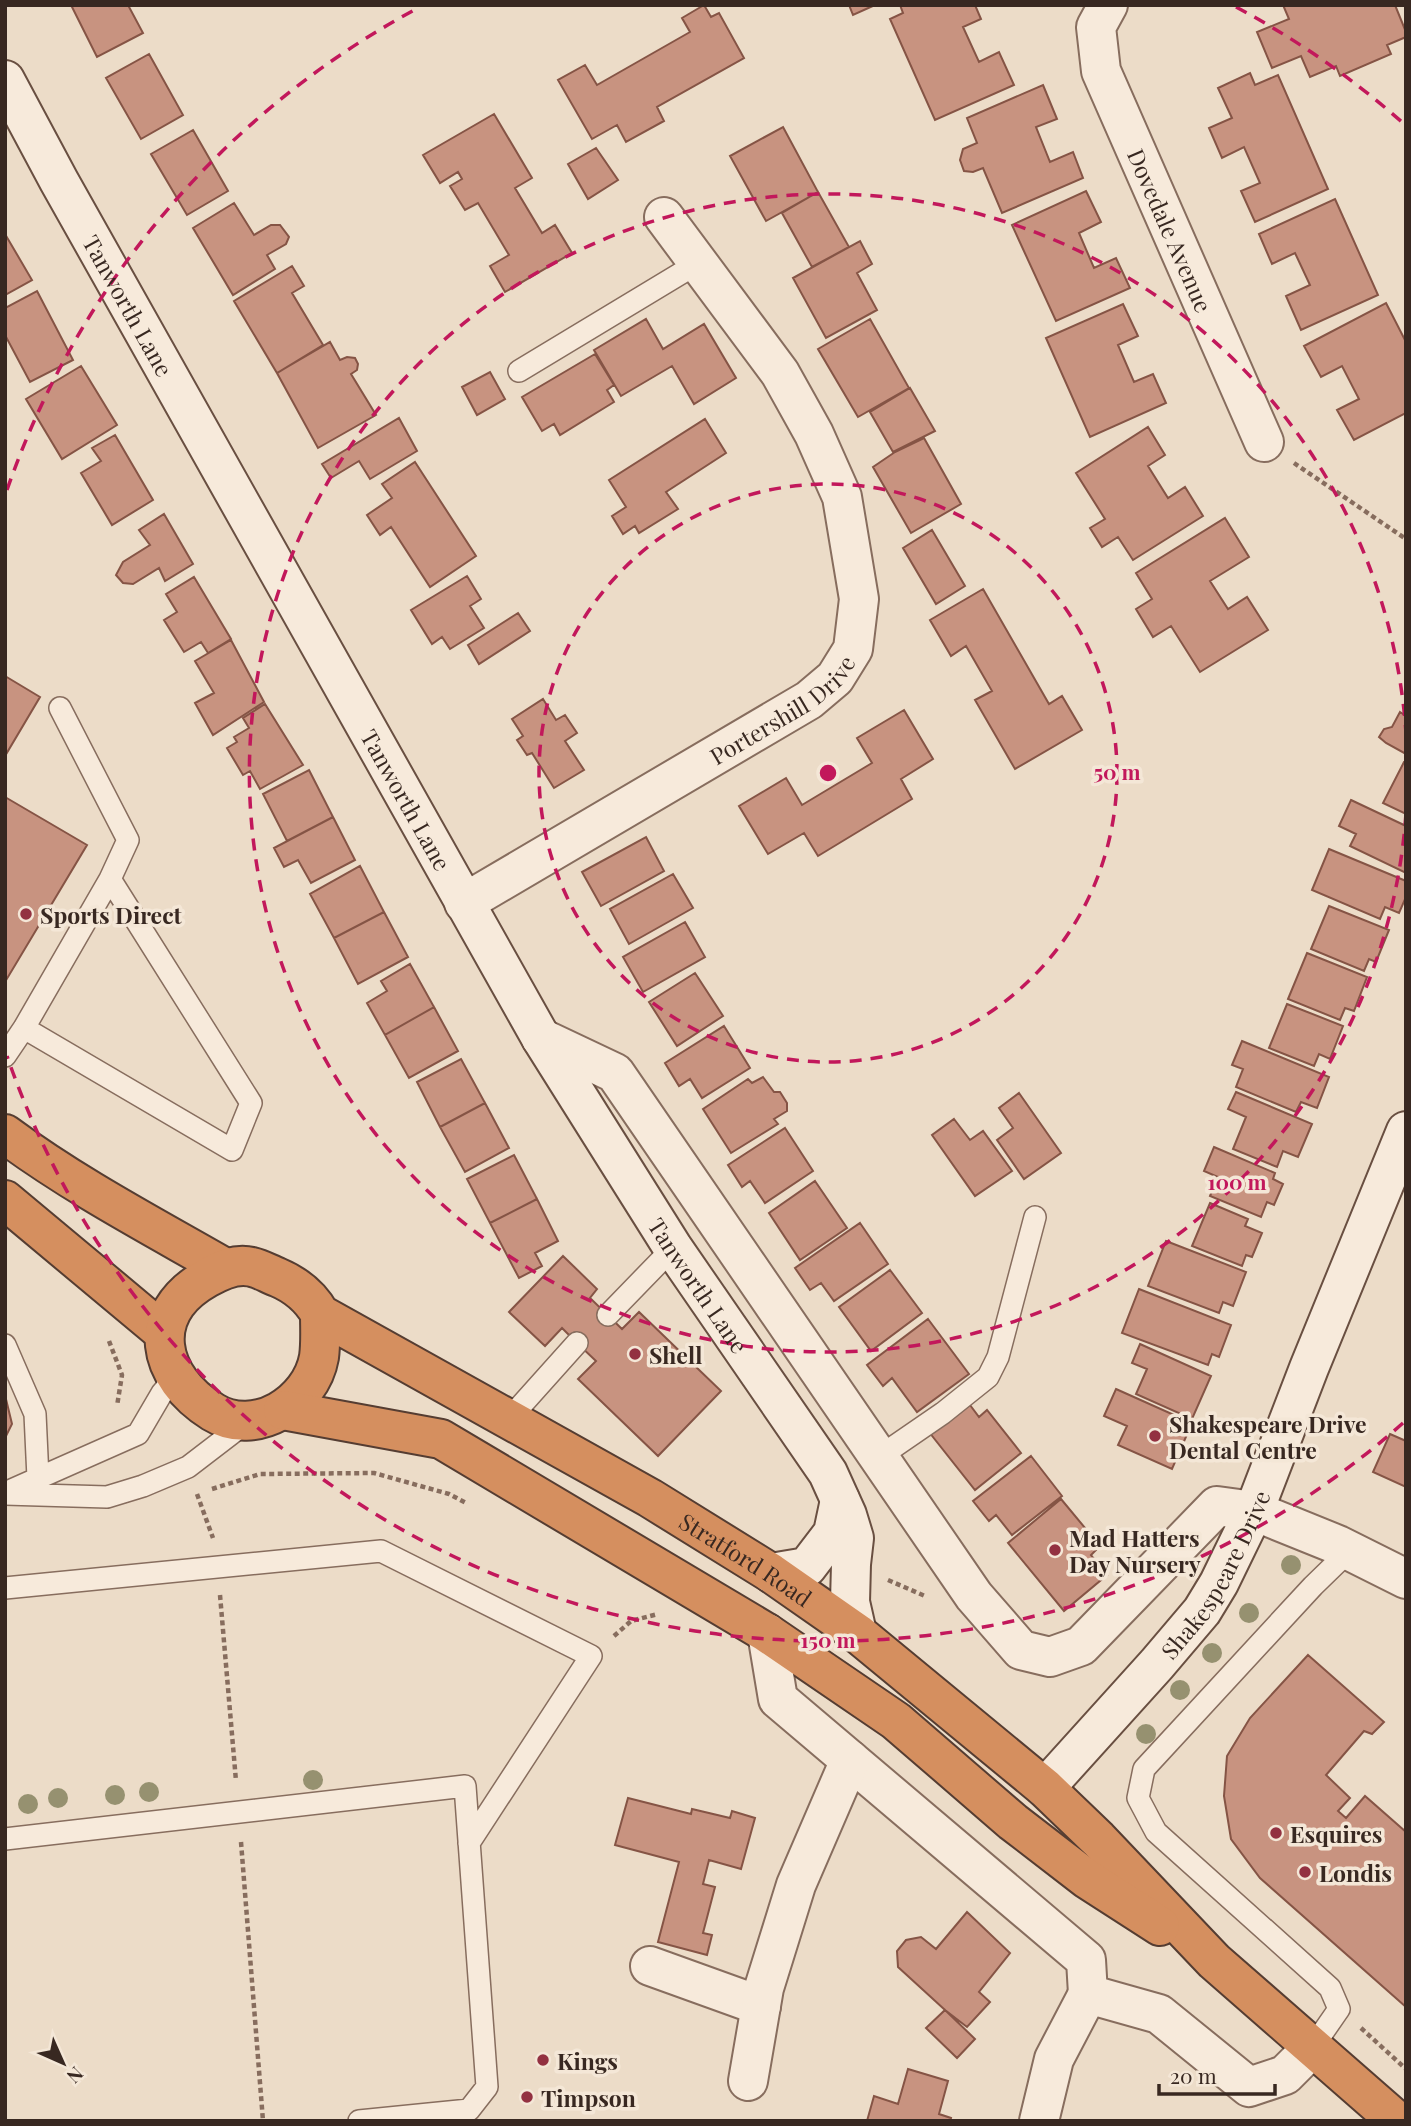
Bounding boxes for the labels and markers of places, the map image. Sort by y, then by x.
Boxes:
centre of rings [816,761,840,785]
place label: Sports Direct [40,899,183,930]
marker: Sports Direct [18,906,34,922]
place label: Shell [649,1339,702,1370]
marker: Shell [627,1346,643,1362]
place label: Shakespeare Drive Dental Centre [1169,1408,1367,1465]
marker: Shakespeare Drive Dental Centre [1147,1428,1163,1444]
place label: Mad Hatters Day Nursery [1069,1522,1201,1579]
marker: Mad Hatters Day Nursery [1047,1542,1063,1558]
place label: Esquires [1290,1818,1382,1849]
marker: Esquires [1268,1825,1284,1841]
place label: Londis [1319,1857,1392,1888]
marker: Londis [1297,1864,1313,1880]
place label: Kings [557,2045,618,2076]
marker: Kings [535,2052,551,2068]
place label: Timpson [541,2082,636,2113]
marker: Timpson [519,2089,535,2105]

